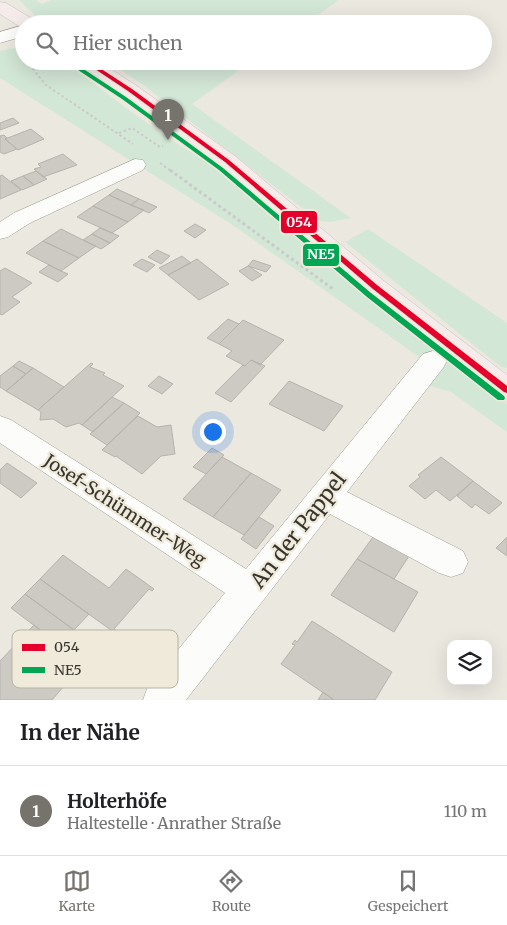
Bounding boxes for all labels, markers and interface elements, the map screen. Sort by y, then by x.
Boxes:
search box [15,15,492,70]
icon: search [33,29,61,57]
text: Hier suchen [73,31,183,55]
pin: 1 [152,99,184,140]
line badge: 054 [280,210,318,234]
text: 054 [286,213,312,231]
line badge: NE5 [302,243,340,267]
text: NE5 [307,245,335,263]
your location [200,419,226,445]
street label: Josef-Schümmer-Weg [39,448,210,571]
street label: An der Pappel [244,466,352,594]
legend [12,630,178,688]
text: 054 [54,638,80,656]
map controls [447,640,492,685]
button: layers [447,640,492,685]
text: NE5 [54,661,82,679]
text: In der Nähe [20,719,140,746]
text: Holterhöfe [67,789,167,813]
text: 1 [32,801,40,821]
text: 110 m [444,801,487,821]
text: Haltestelle · Anrather Straße [67,813,281,833]
tab: Karte [59,867,95,915]
tab: Route [212,867,251,915]
tab: Gespeichert [368,867,448,915]

